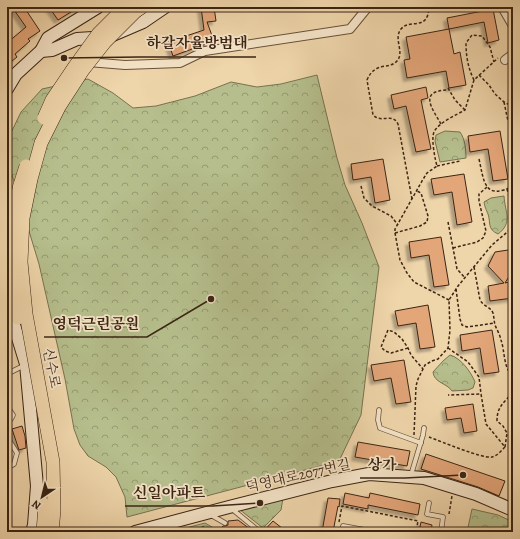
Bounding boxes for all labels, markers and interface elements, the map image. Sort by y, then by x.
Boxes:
callout: 하갈자율방범대 [139,30,256,57]
text: 하갈자율방범대 [146,33,248,53]
callout: 영덕근린공원 [44,310,147,337]
text: 영덕근린공원 [53,314,139,334]
street label: 신수로 [38,346,65,390]
callout: 상가 [360,451,405,478]
street label: 덕영대로2077번길 [244,454,352,497]
text: 상가 [368,455,397,475]
north arrow [22,477,62,517]
callout: 신일아파트 [125,479,213,506]
text: 신일아파트 [133,483,206,503]
text: N [29,496,44,513]

